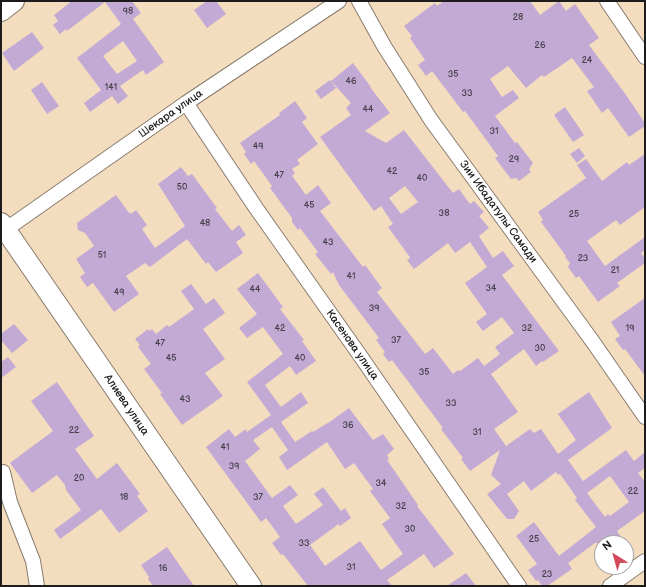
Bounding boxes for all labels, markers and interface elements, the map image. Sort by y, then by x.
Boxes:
house number: 98 [123,7,133,17]
house number: 28 [513,13,523,23]
house number: 26 [535,41,545,51]
house number: 24 [582,56,592,66]
house number: 35 [448,70,458,80]
house number: 46 [346,77,356,87]
house number: 141 [105,83,117,93]
street label: Шекара улица [136,87,206,141]
house number: 33 [461,89,473,99]
house number: 44 [363,105,373,115]
house number: 31 [489,127,499,137]
house number: 49 [253,142,263,152]
house number: 29 [509,155,519,165]
street label: Зии Ибадатулы Самади [456,158,540,266]
house number: 42 [387,167,397,177]
house number: 47 [274,171,284,181]
house number: 40 [417,174,427,184]
house number: 50 [177,183,187,193]
house number: 45 [304,201,314,211]
house number: 38 [439,209,449,219]
house number: 25 [569,210,579,220]
house number: 48 [200,219,210,229]
house number: 43 [322,238,334,248]
house number: 51 [98,251,106,261]
house number: 23 [578,254,588,264]
house number: 21 [611,266,619,276]
house number: 41 [347,272,355,282]
house number: 34 [485,284,497,294]
house number: 44 [250,285,260,295]
house number: 49 [114,288,124,298]
house number: 39 [369,304,379,314]
street label: Касенова улица [323,307,381,383]
house number: 42 [275,324,285,334]
house number: 32 [522,324,532,334]
house number: 19 [626,324,634,334]
house number: 37 [391,336,401,346]
house number: 47 [155,339,165,349]
house number: 30 [535,344,545,354]
house number: 45 [166,354,176,364]
house number: 40 [295,354,305,364]
house number: 35 [419,368,429,378]
street label: Алиева улица [101,372,151,438]
house number: 43 [179,395,191,405]
house number: 33 [445,399,457,409]
house number: 36 [342,421,354,431]
house number: 22 [69,426,79,436]
house number: 31 [472,428,482,438]
house number: 41 [221,443,229,453]
house number: 39 [229,462,239,472]
house number: 20 [74,474,84,484]
house number: 34 [375,479,387,489]
house number: 22 [628,487,638,497]
house number: 18 [120,493,128,503]
house number: 37 [253,493,263,503]
house number: 32 [396,502,406,512]
house number: 30 [405,525,415,535]
house number: 25 [529,535,539,545]
north arrow [594,535,634,575]
text: N [600,538,614,553]
house number: 33 [298,539,310,549]
house number: 31 [346,563,356,573]
house number: 16 [159,564,167,574]
house number: 23 [542,570,552,580]

